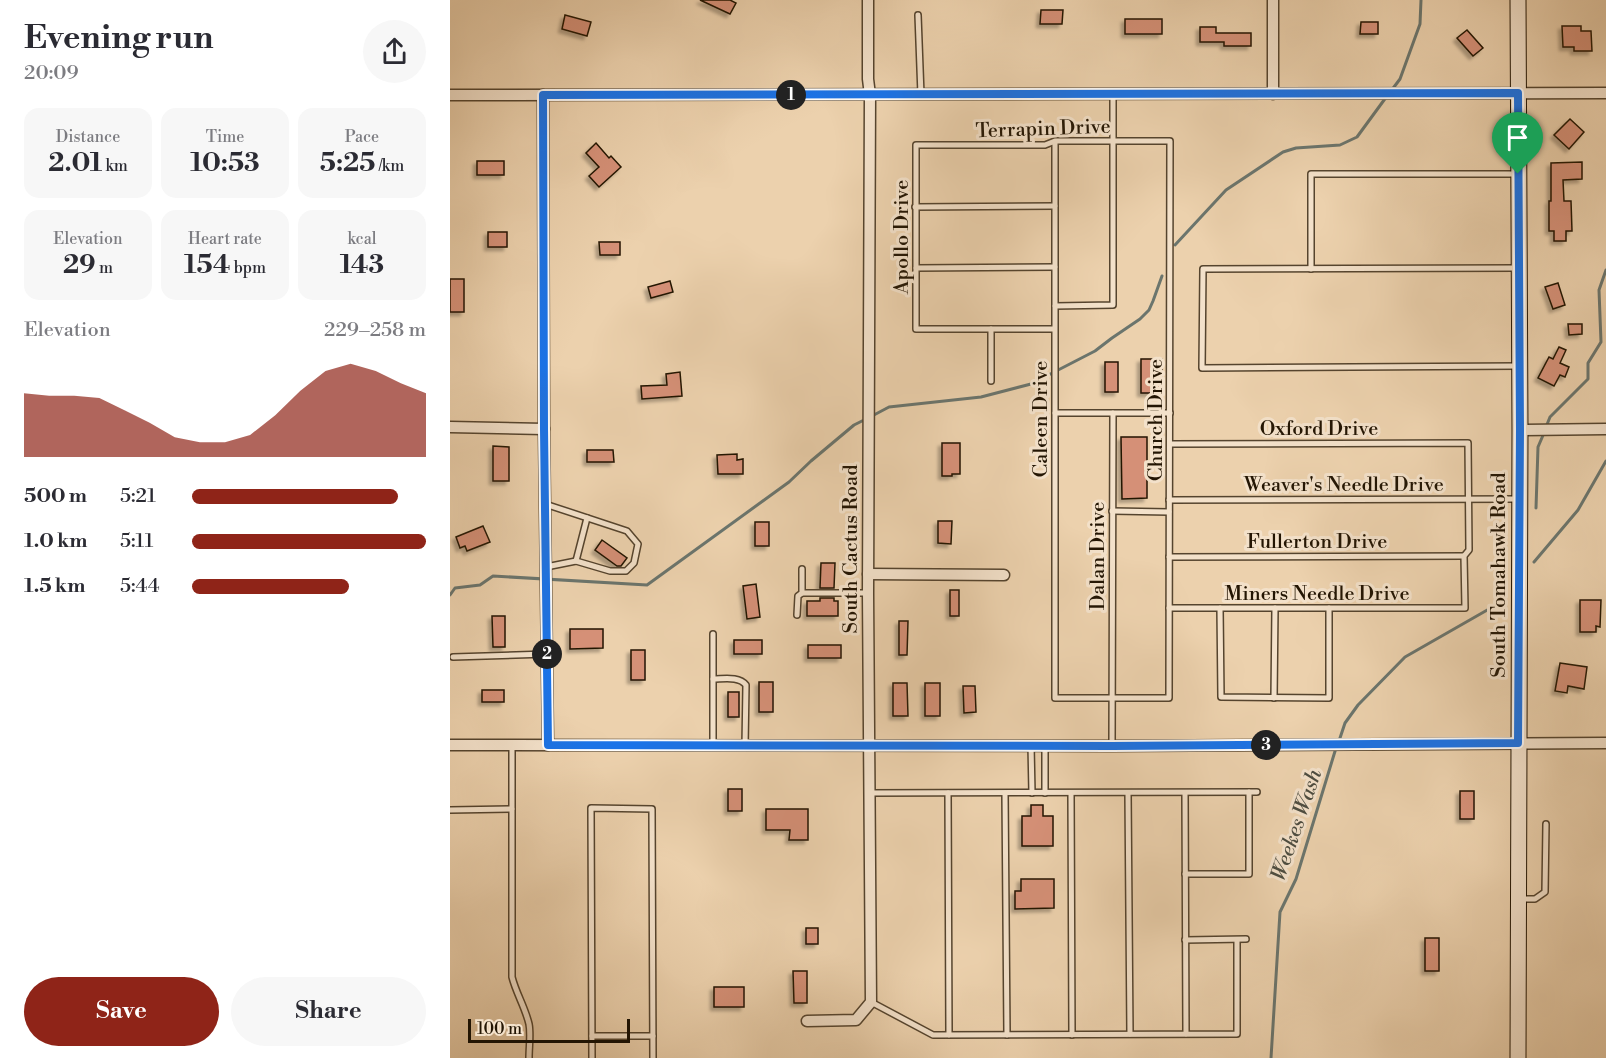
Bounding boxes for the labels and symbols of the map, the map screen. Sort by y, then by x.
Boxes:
pin: 1 [776,80,806,110]
pin [1492,112,1543,174]
street label: Terrapin Drive [975,115,1111,144]
street label: Apollo Drive [890,180,915,295]
street label: Church Drive [1144,359,1169,481]
street label: Caleen Drive [1029,361,1054,477]
street label: Oxford Drive [1260,417,1378,442]
street label: South Cactus Road [839,464,864,634]
street label: South Tomahawk Road [1487,472,1512,678]
street label: Weaver's Needle Drive [1243,473,1444,498]
street label: Dalan Drive [1086,502,1111,610]
street label: Fullerton Drive [1247,530,1387,555]
street label: Miners Needle Drive [1224,582,1410,607]
pin: 2 [532,639,562,669]
pin: 3 [1251,730,1281,760]
water label: Weekes Wash [1266,766,1328,884]
scale bar [468,1016,630,1044]

